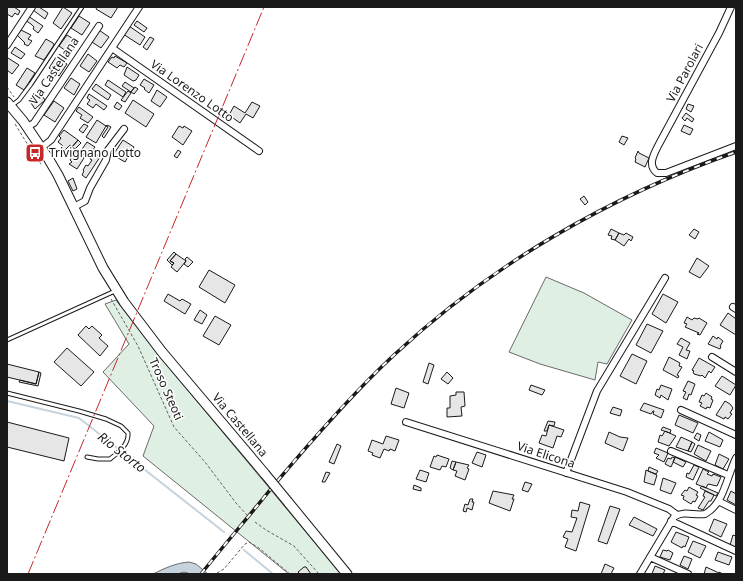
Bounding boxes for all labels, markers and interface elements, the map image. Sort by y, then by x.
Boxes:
street label: Via Castellana [25,33,83,108]
street label: Via Parolari [662,41,707,105]
street label: Via Lorenzo Lotto [147,55,237,126]
bus stop icon: Trivignano Lotto [24,142,46,164]
place label: Trivignano Lotto [49,144,141,161]
street label: Troso Steoti [145,355,188,423]
street label: Via Castellana [209,389,272,460]
water label: Rio Storto [94,428,150,476]
street label: Via Elicona [515,437,577,472]

